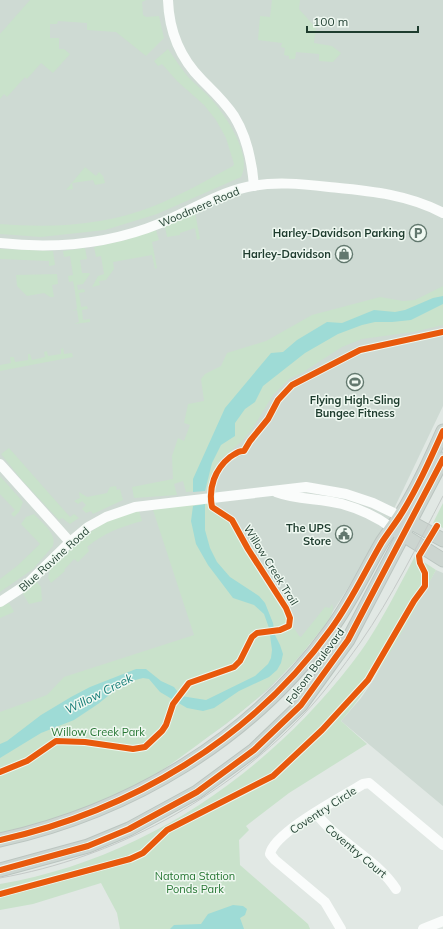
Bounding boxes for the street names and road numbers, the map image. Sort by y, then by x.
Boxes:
street label: Woodmere Road [157,184,241,230]
street label: Willow Creek Trail [241,522,301,608]
street label: Blue Ravine Road [16,524,92,594]
street label: Folsom Boulevard [283,625,347,707]
street label: Coventry Circle [287,783,359,837]
street label: Coventry Court [322,821,390,881]

